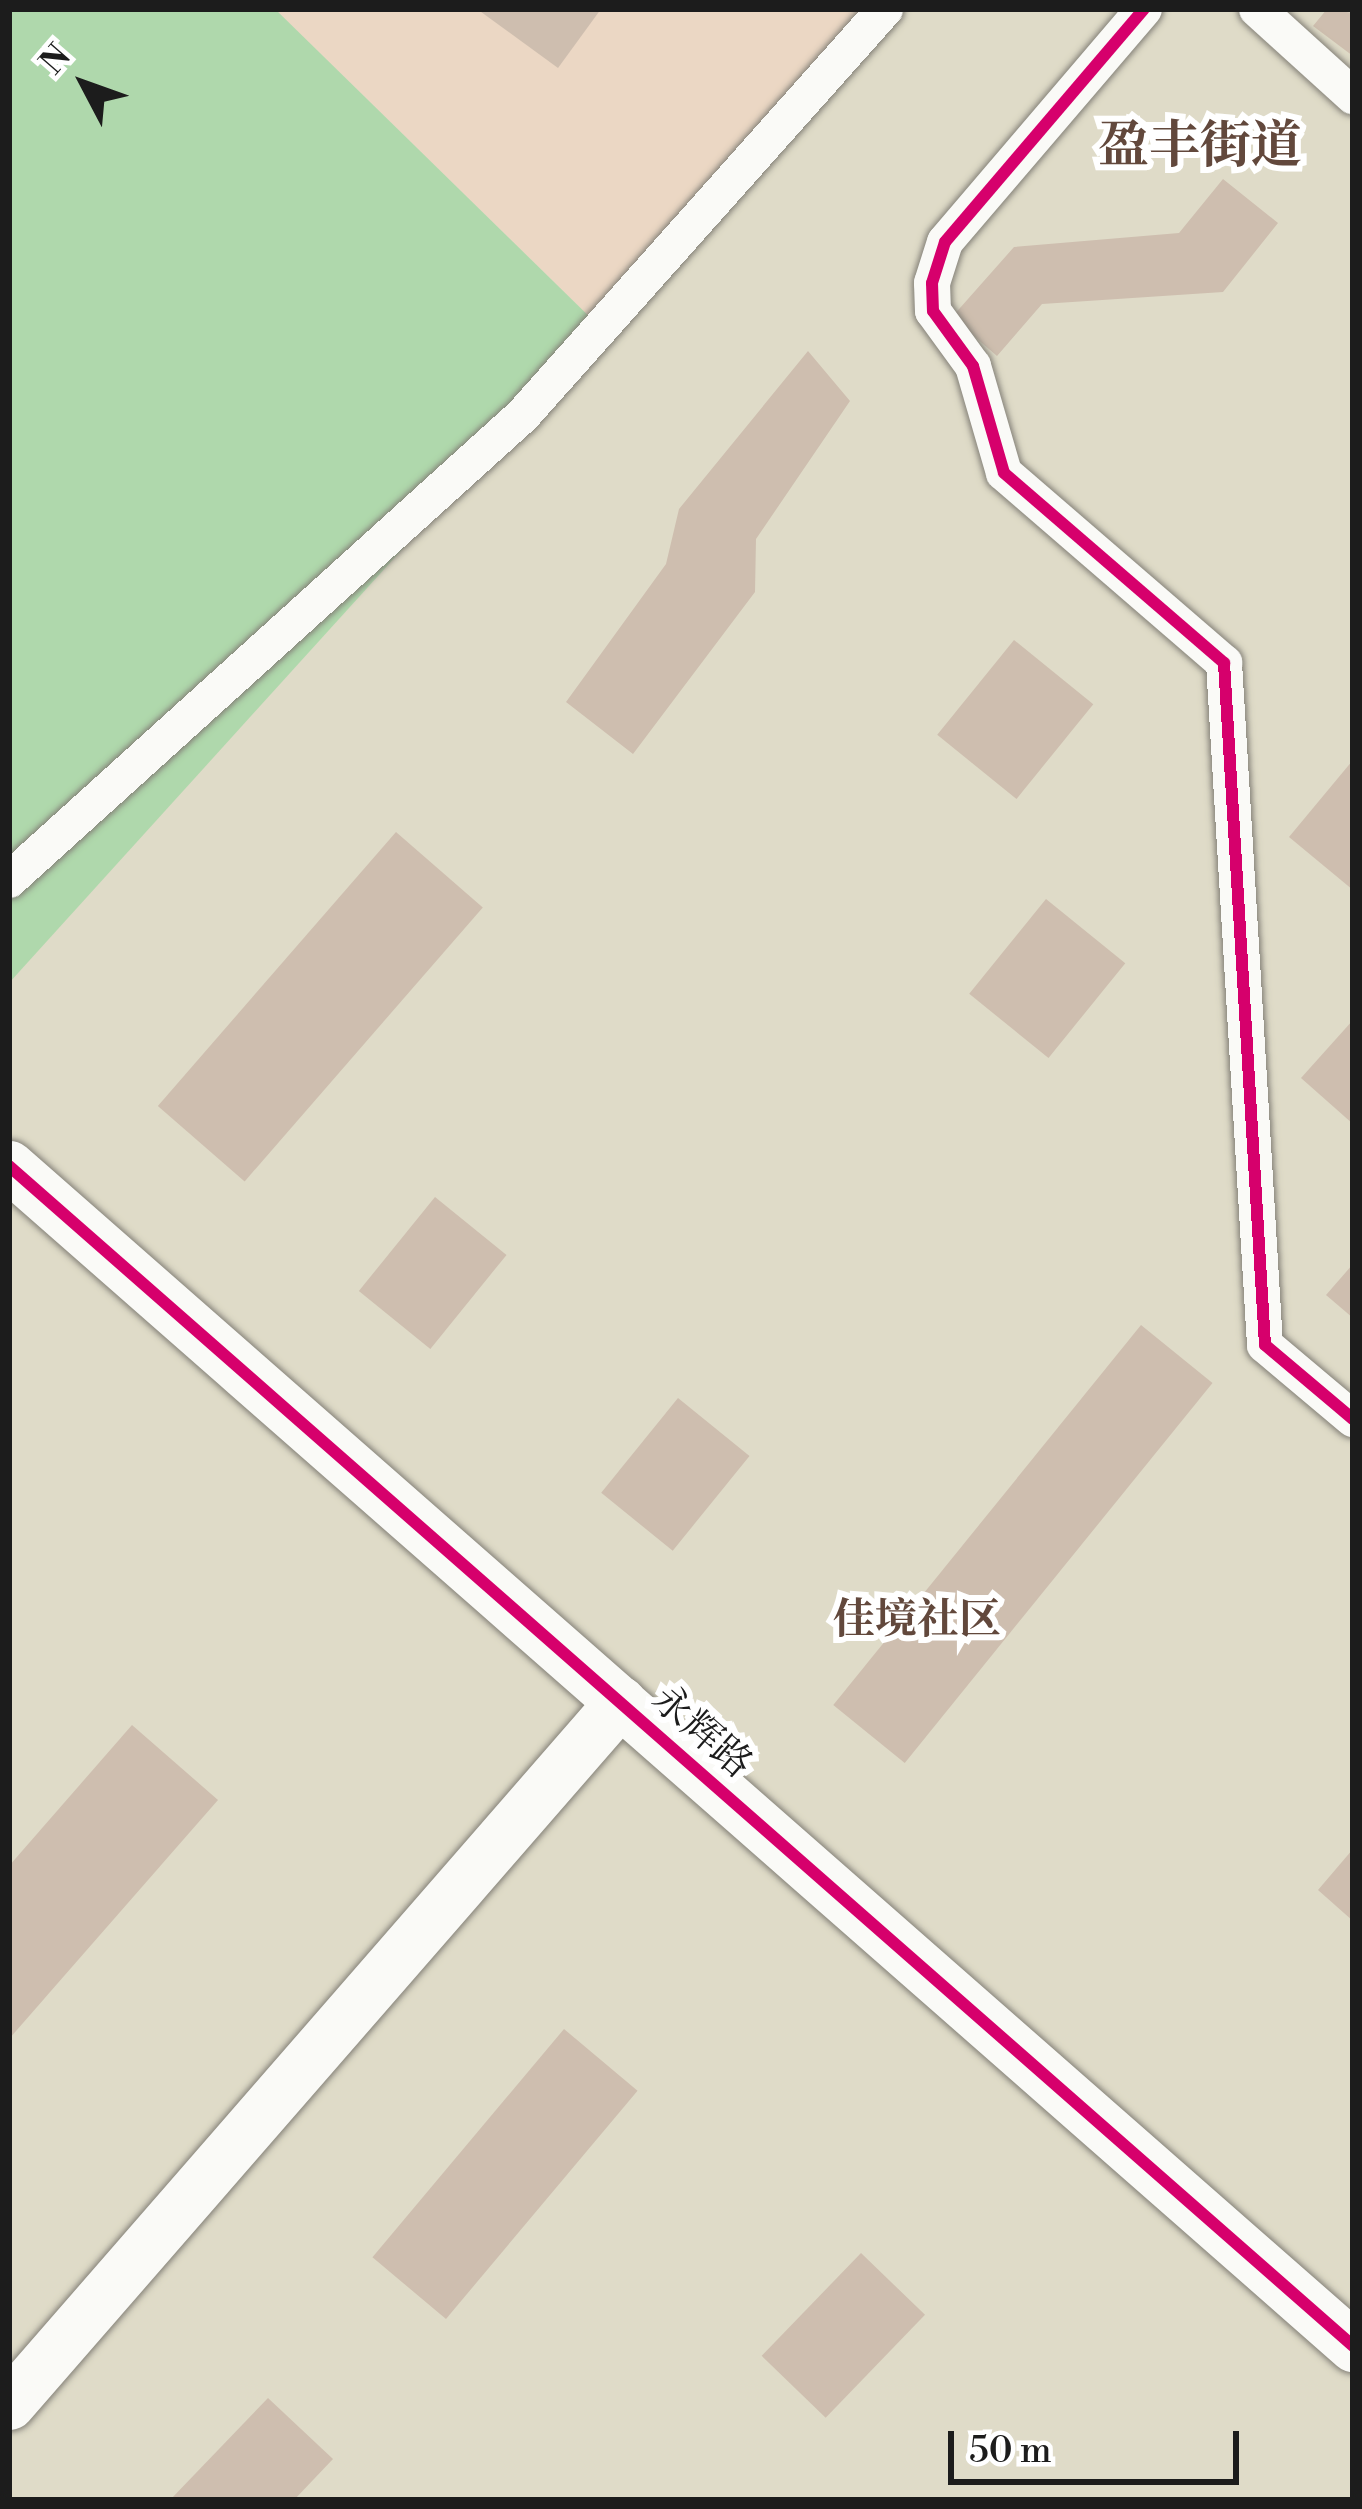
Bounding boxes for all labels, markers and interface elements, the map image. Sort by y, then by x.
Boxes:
north arrow [24,24,144,144]
text: N [32,37,80,83]
district label: 盈丰街道 [1098,116,1302,178]
district label: 佳境社区 [833,1596,1001,1646]
street label: 永辉路 [641,1677,761,1789]
scale bar [954,2407,1245,2481]
text: 50 m [969,2429,1052,2474]

